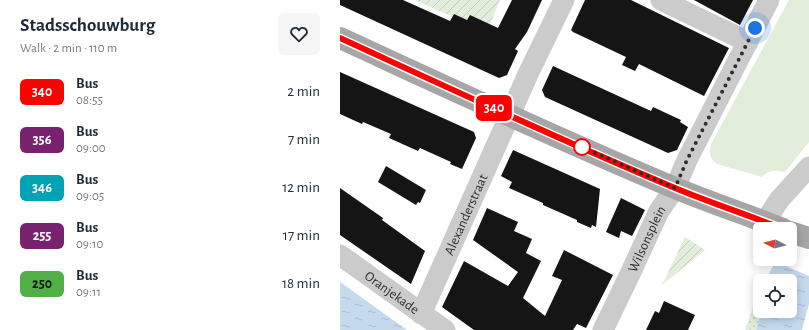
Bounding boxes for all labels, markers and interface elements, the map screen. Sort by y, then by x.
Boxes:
button: heart [278,13,320,55]
text: Stadsschouwburg [20,16,155,35]
your location [745,18,765,38]
text: Walk · 2 min · 110 m [20,42,117,55]
text: Bus [76,76,98,91]
text: 2 min [287,84,320,99]
text: 340 [32,85,52,99]
text: 08:55 [76,94,103,107]
line badge: 340 [471,95,517,121]
text: 340 [484,101,504,115]
text: Bus [76,124,98,139]
text: 7 min [288,132,320,147]
text: 356 [33,133,51,147]
unlabelled marker [573,138,591,156]
text: 09:00 [76,142,106,155]
text: Bus [76,172,98,187]
street label: Alexanderstraat [442,172,491,258]
text: 12 min [282,180,320,195]
text: 346 [32,181,52,195]
text: 09:05 [76,190,104,203]
street label: Wilsonsplein [626,203,669,275]
text: Bus [76,220,98,235]
north arrow [753,222,797,266]
map controls [753,222,797,318]
text: 17 min [283,228,320,243]
text: 255 [33,229,51,243]
text: 09:10 [76,238,103,251]
text: Bus [76,268,98,283]
street label: Oranjekade [362,269,421,317]
button: locate [753,274,797,318]
text: 18 min [282,276,320,291]
text: 250 [32,277,52,291]
text: 09:11 [76,286,101,299]

